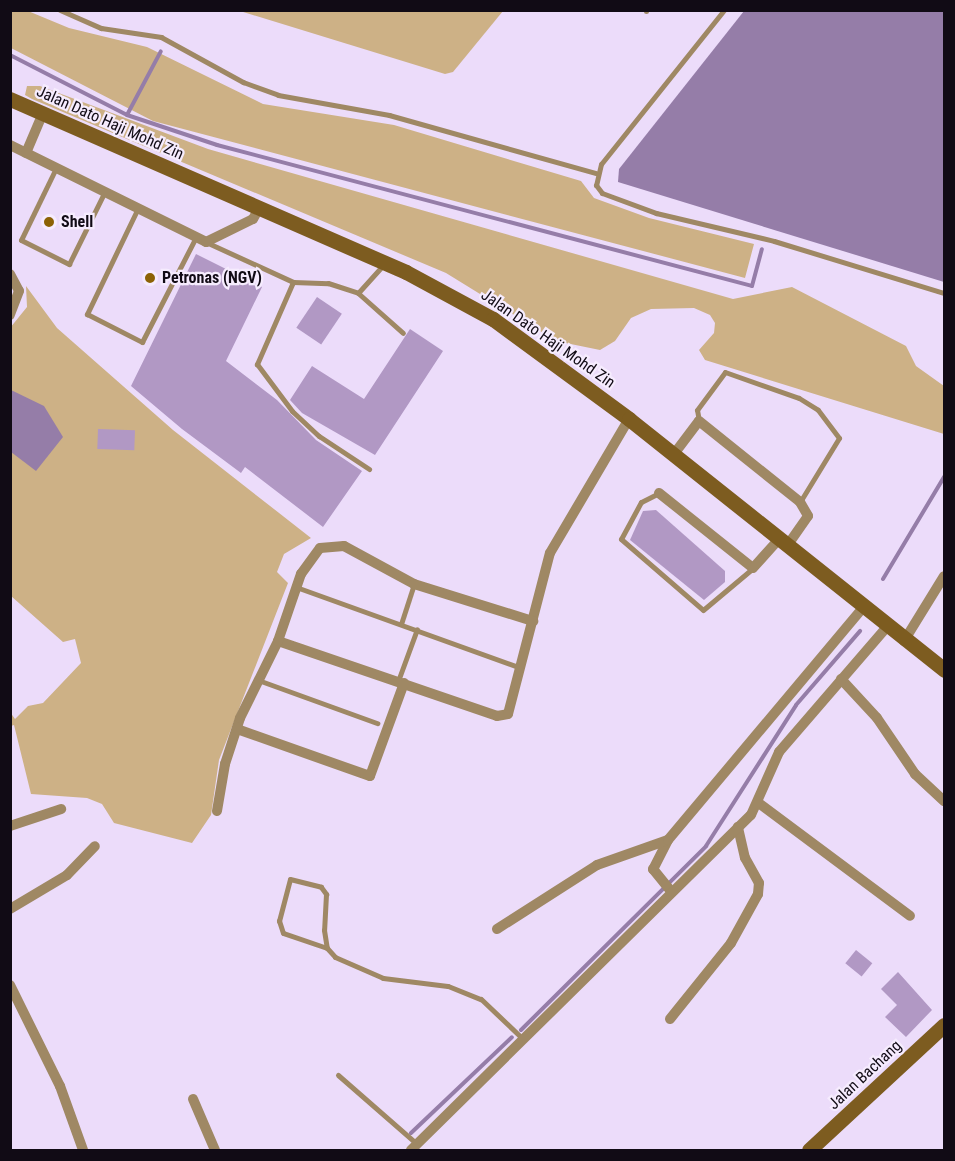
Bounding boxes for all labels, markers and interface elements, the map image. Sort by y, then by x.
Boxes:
street label: Jalan Dato Haji Mohd Zin [33,82,187,164]
place label: Shell [61,212,93,232]
marker: Shell [42,215,56,229]
place label: Petronas (NGV) [162,268,262,288]
marker: Petronas (NGV) [143,271,157,285]
street label: Jalan Dato Haji Mohd Zin [477,286,619,392]
street label: Jalan Bachang [824,1036,906,1114]

